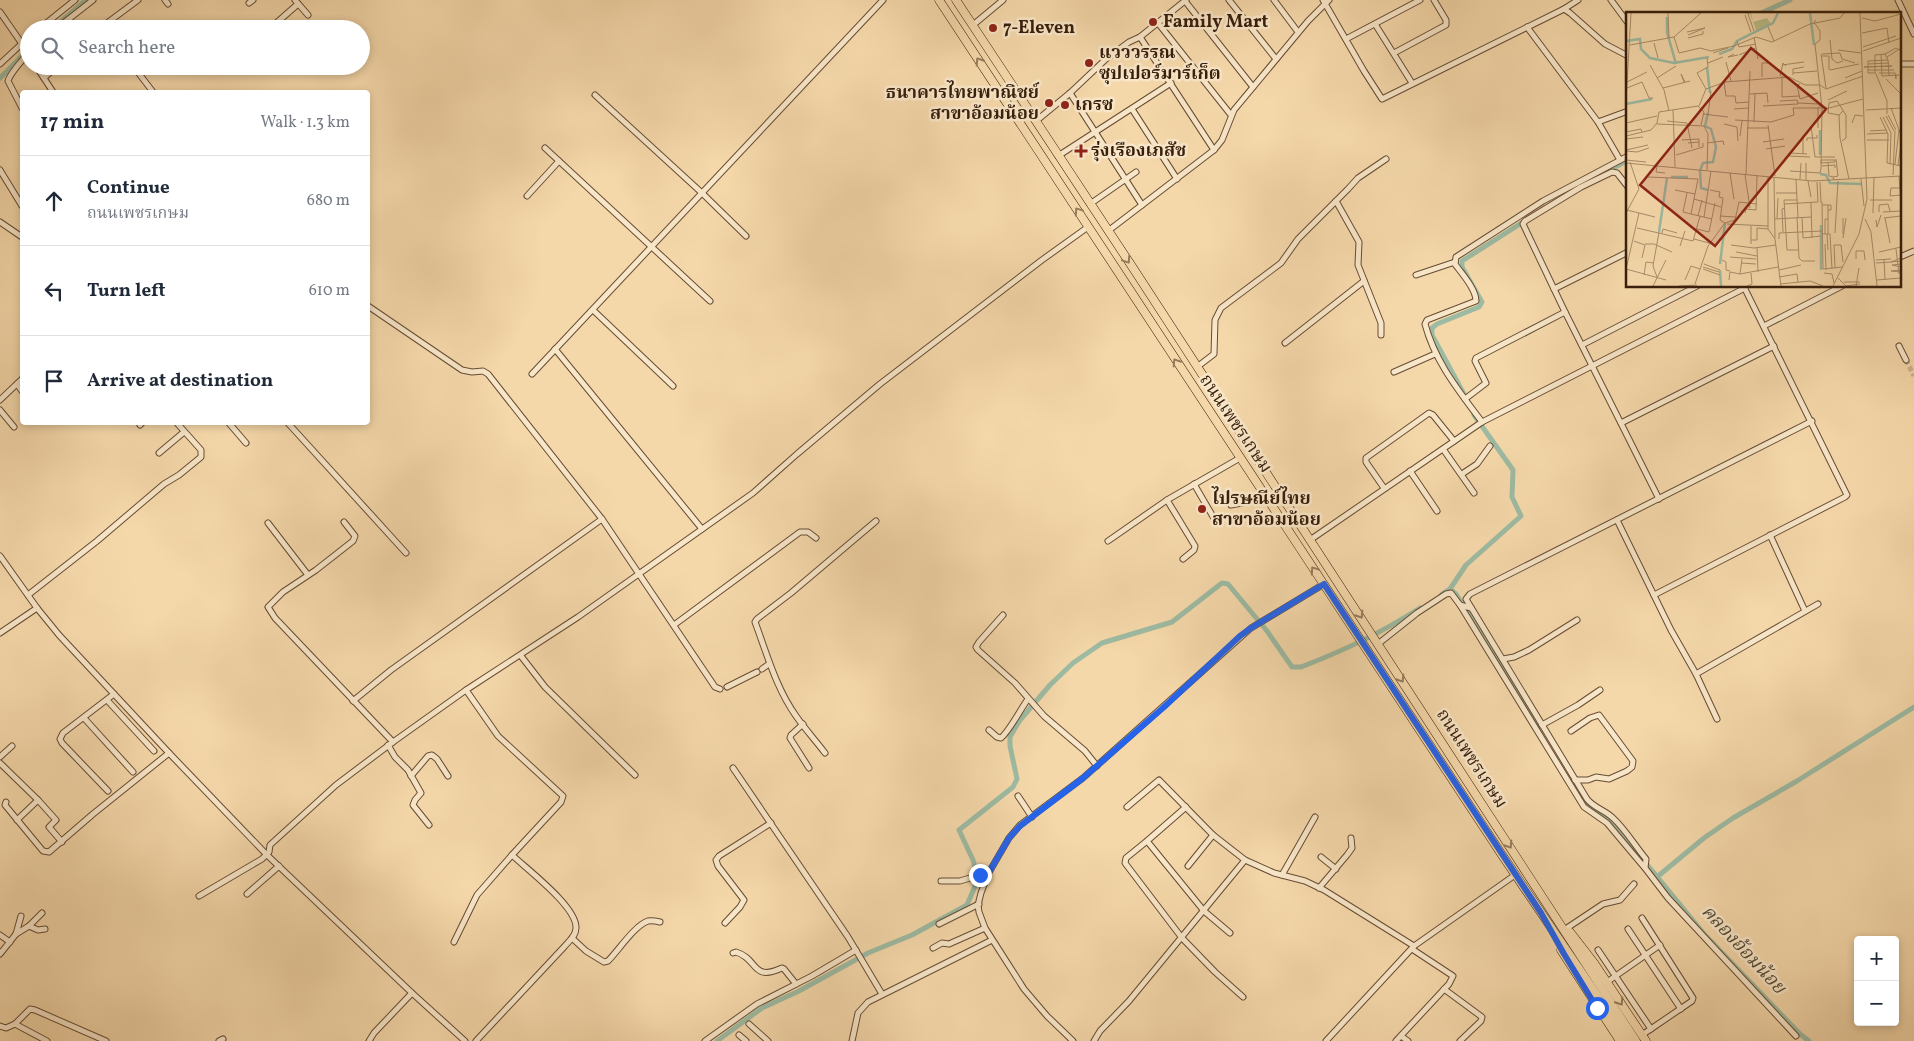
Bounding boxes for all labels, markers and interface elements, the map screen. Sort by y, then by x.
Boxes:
place label: Family Mart [1163,10,1269,35]
inset map [1626,12,1902,288]
place label: 7-Eleven [1003,16,1075,41]
marker: Family Mart [1147,16,1159,28]
search box [20,20,370,75]
marker: 7-Eleven [987,22,999,34]
icon: search [38,34,66,62]
text: Search here [78,35,175,61]
place label: แวววรรณ ซุปเปอร์มาร์เก็ต [1099,41,1221,87]
one-way arrow [976,57,986,66]
marker: แวววรรณ ซุปเปอร์มาร์เก็ต [1083,57,1095,69]
place label: ธนาคารไทยพาณิชย์ สาขาอ้อมน้อย [886,80,1040,127]
place label: เกรซ [1075,93,1113,118]
marker: ธนาคารไทยพาณิชย์ สาขาอ้อมน้อย [1043,97,1055,109]
marker: เกรซ [1059,99,1071,111]
text: 17 min [40,108,104,137]
text: Walk · 1.3 km [260,112,350,134]
place label: รุ่งเรืองเภสัช [1091,139,1186,164]
marker: รุ่งเรืองเภสัช [1075,145,1087,157]
text: Continue [87,175,170,201]
icon: ahead [40,187,68,215]
text: 680 m [307,190,350,212]
text: ถนนเพชรเกษม [87,203,189,225]
one-way arrow [1074,208,1084,217]
one-way arrow [1121,254,1130,263]
icon: left [40,277,68,305]
text: Turn left [87,278,166,304]
text: 610 m [309,280,350,302]
one-way arrow [1173,358,1182,368]
icon: arrive [40,367,68,395]
text: Arrive at destination [87,368,273,394]
street label: ถนนเพชรเกษม [1193,370,1277,478]
place label: ไปรษณีย์ไทย สาขาอ้อมน้อย [1211,486,1321,533]
marker: ไปรษณีย์ไทย สาขาอ้อมน้อย [1196,503,1208,515]
one-way arrow [1311,567,1320,576]
one-way arrow [1354,610,1363,619]
one-way arrow [1395,674,1404,683]
street label: ถนนเพชรเกษม [1429,704,1513,814]
one-way arrow [1502,840,1512,849]
route end [969,864,992,887]
water label: คลองอ้อมน้อย [1695,900,1792,1002]
map controls [1854,936,1899,1026]
button: + [1854,936,1899,981]
button: − [1854,981,1899,1026]
route start [1586,997,1609,1020]
one-way arrow [1614,997,1624,1006]

